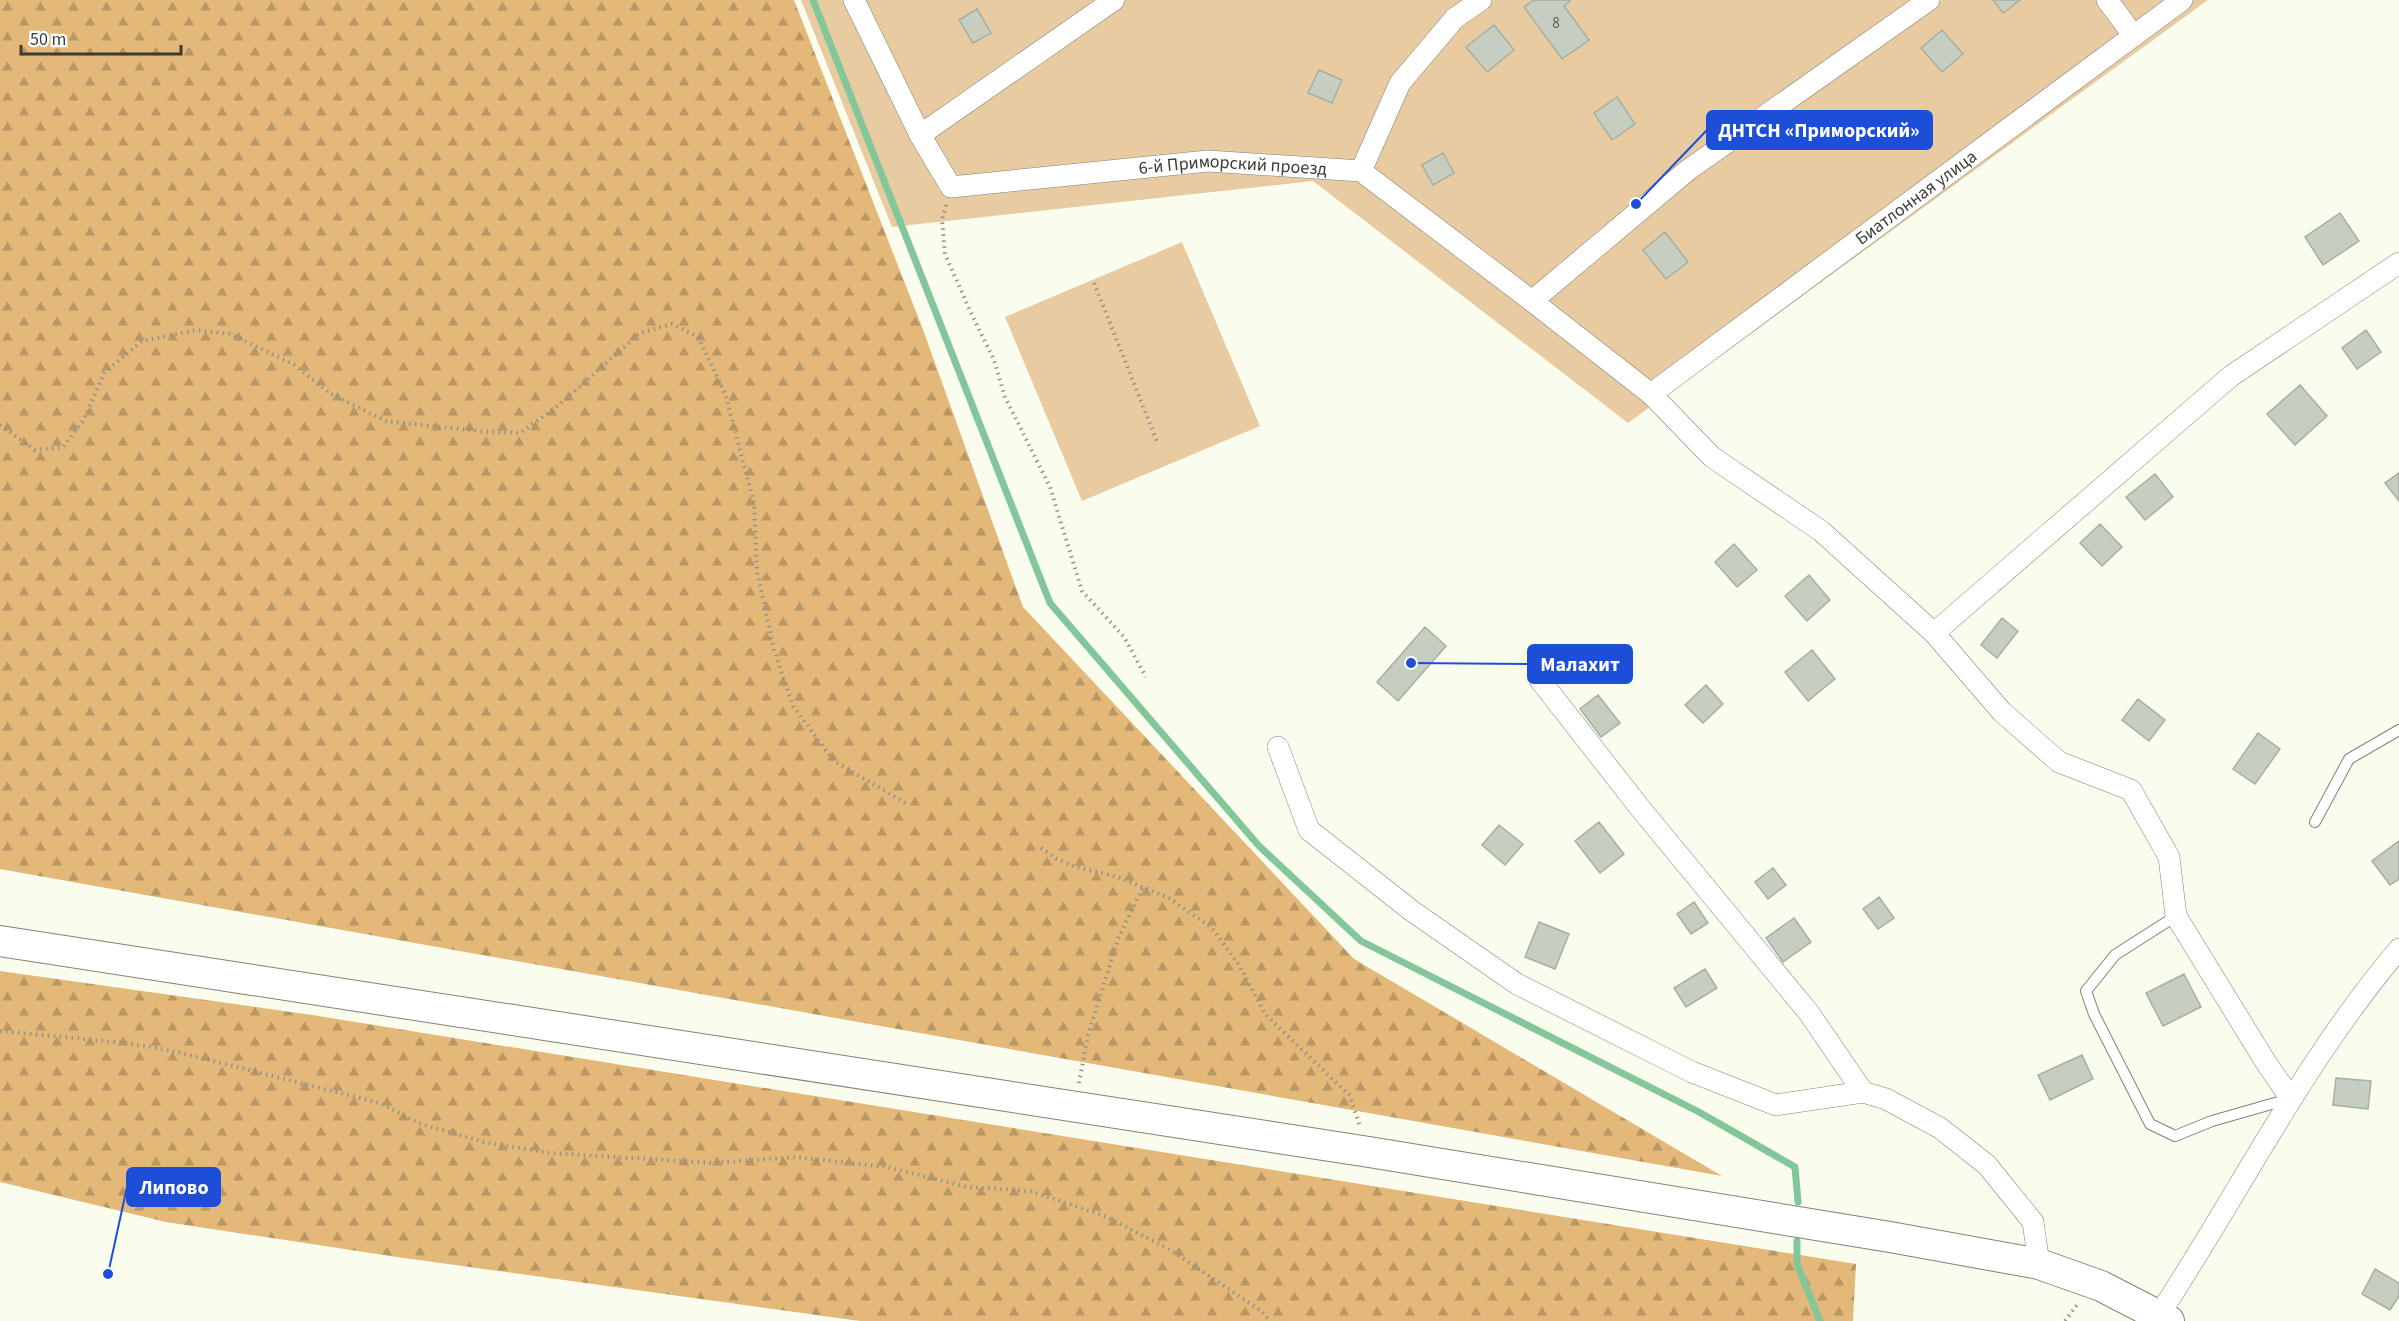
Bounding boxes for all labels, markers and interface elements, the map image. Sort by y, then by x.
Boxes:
house number: 8 [1552,13,1560,34]
scale bar [21,18,182,56]
text: 50 m [30,27,66,52]
callout: ДНТСН «Приморский» [1707,111,1932,149]
text: ДНТСН «Приморский» [1718,117,1920,145]
street label: Биатлонная улица [1850,144,1982,251]
street label: 6-й Приморский проезд [1138,149,1328,182]
callout: Малахит [1528,645,1632,683]
text: Малахит [1540,651,1620,679]
callout: Липово [127,1168,220,1206]
text: Липово [138,1174,209,1202]

